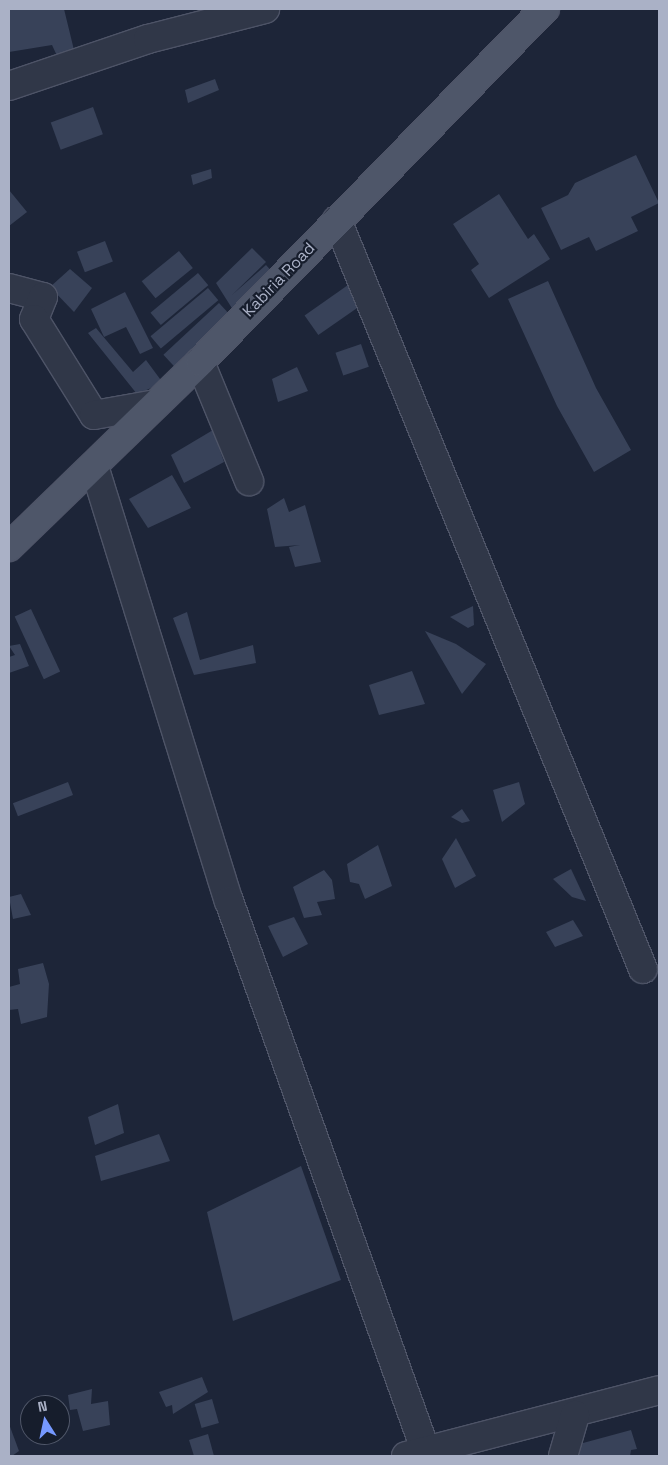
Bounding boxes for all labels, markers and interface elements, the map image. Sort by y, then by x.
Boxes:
street label: Kabiria Road [239,239,319,321]
north arrow [20,1395,70,1445]
text: N [36,1397,49,1416]

